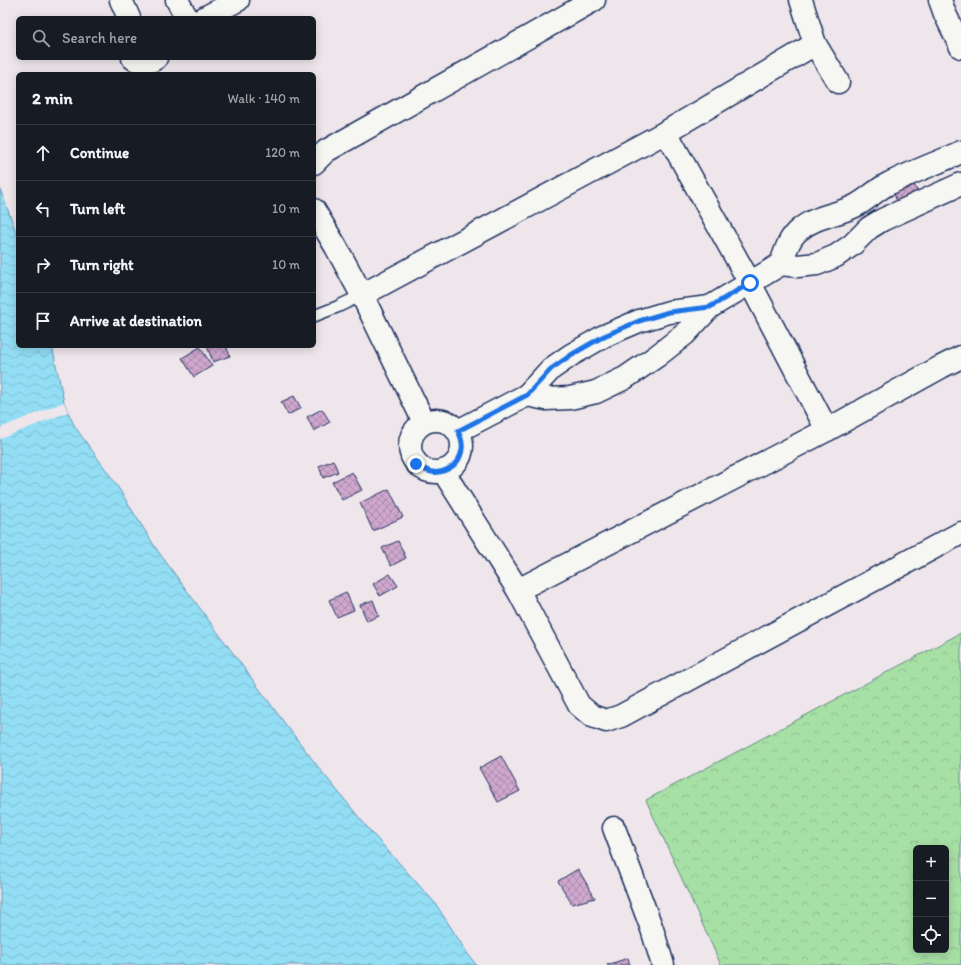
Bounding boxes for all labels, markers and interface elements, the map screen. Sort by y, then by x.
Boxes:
search box [16,16,316,60]
icon: search [30,27,52,49]
text: Search here [62,29,137,47]
text: 2 min [32,88,72,108]
text: Walk · 140 m [228,91,300,106]
icon: ahead [32,142,54,164]
text: Continue [70,144,129,162]
text: 120 m [265,145,300,160]
icon: left [32,198,54,220]
text: Turn left [70,200,125,218]
text: 10 m [272,201,300,216]
icon: right [32,254,54,276]
text: Turn right [70,256,134,274]
text: 10 m [272,257,300,272]
route start [741,274,759,292]
icon: arrive [32,310,54,332]
text: Arrive at destination [70,312,202,330]
route end [407,455,425,473]
map controls [913,845,949,953]
button: + [913,845,949,881]
button: − [913,881,949,917]
button: locate [913,917,949,953]

